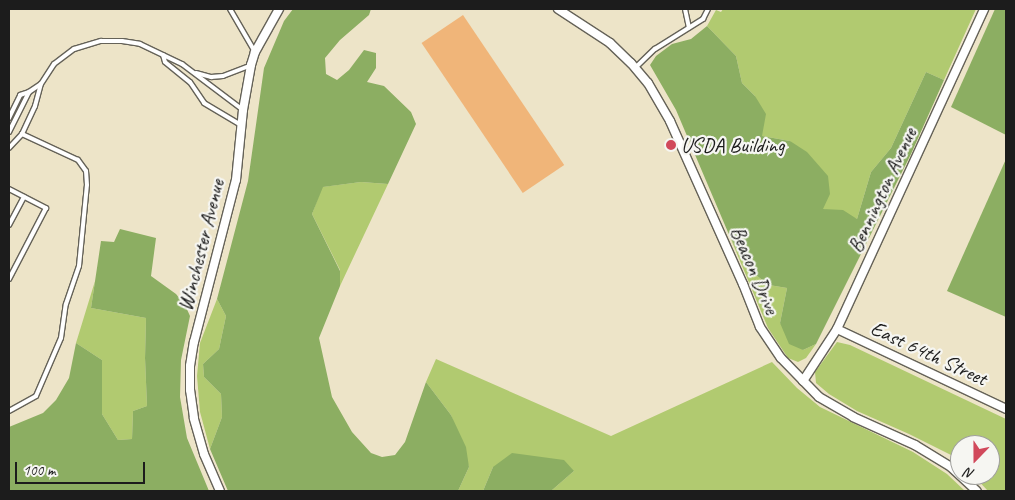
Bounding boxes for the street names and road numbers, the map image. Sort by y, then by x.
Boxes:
street label: Bennington Avenue [842,124,922,256]
street label: Winchester Avenue [172,177,230,313]
street label: Beacon Drive [725,222,785,318]
street label: East 64th Street [867,315,991,391]

